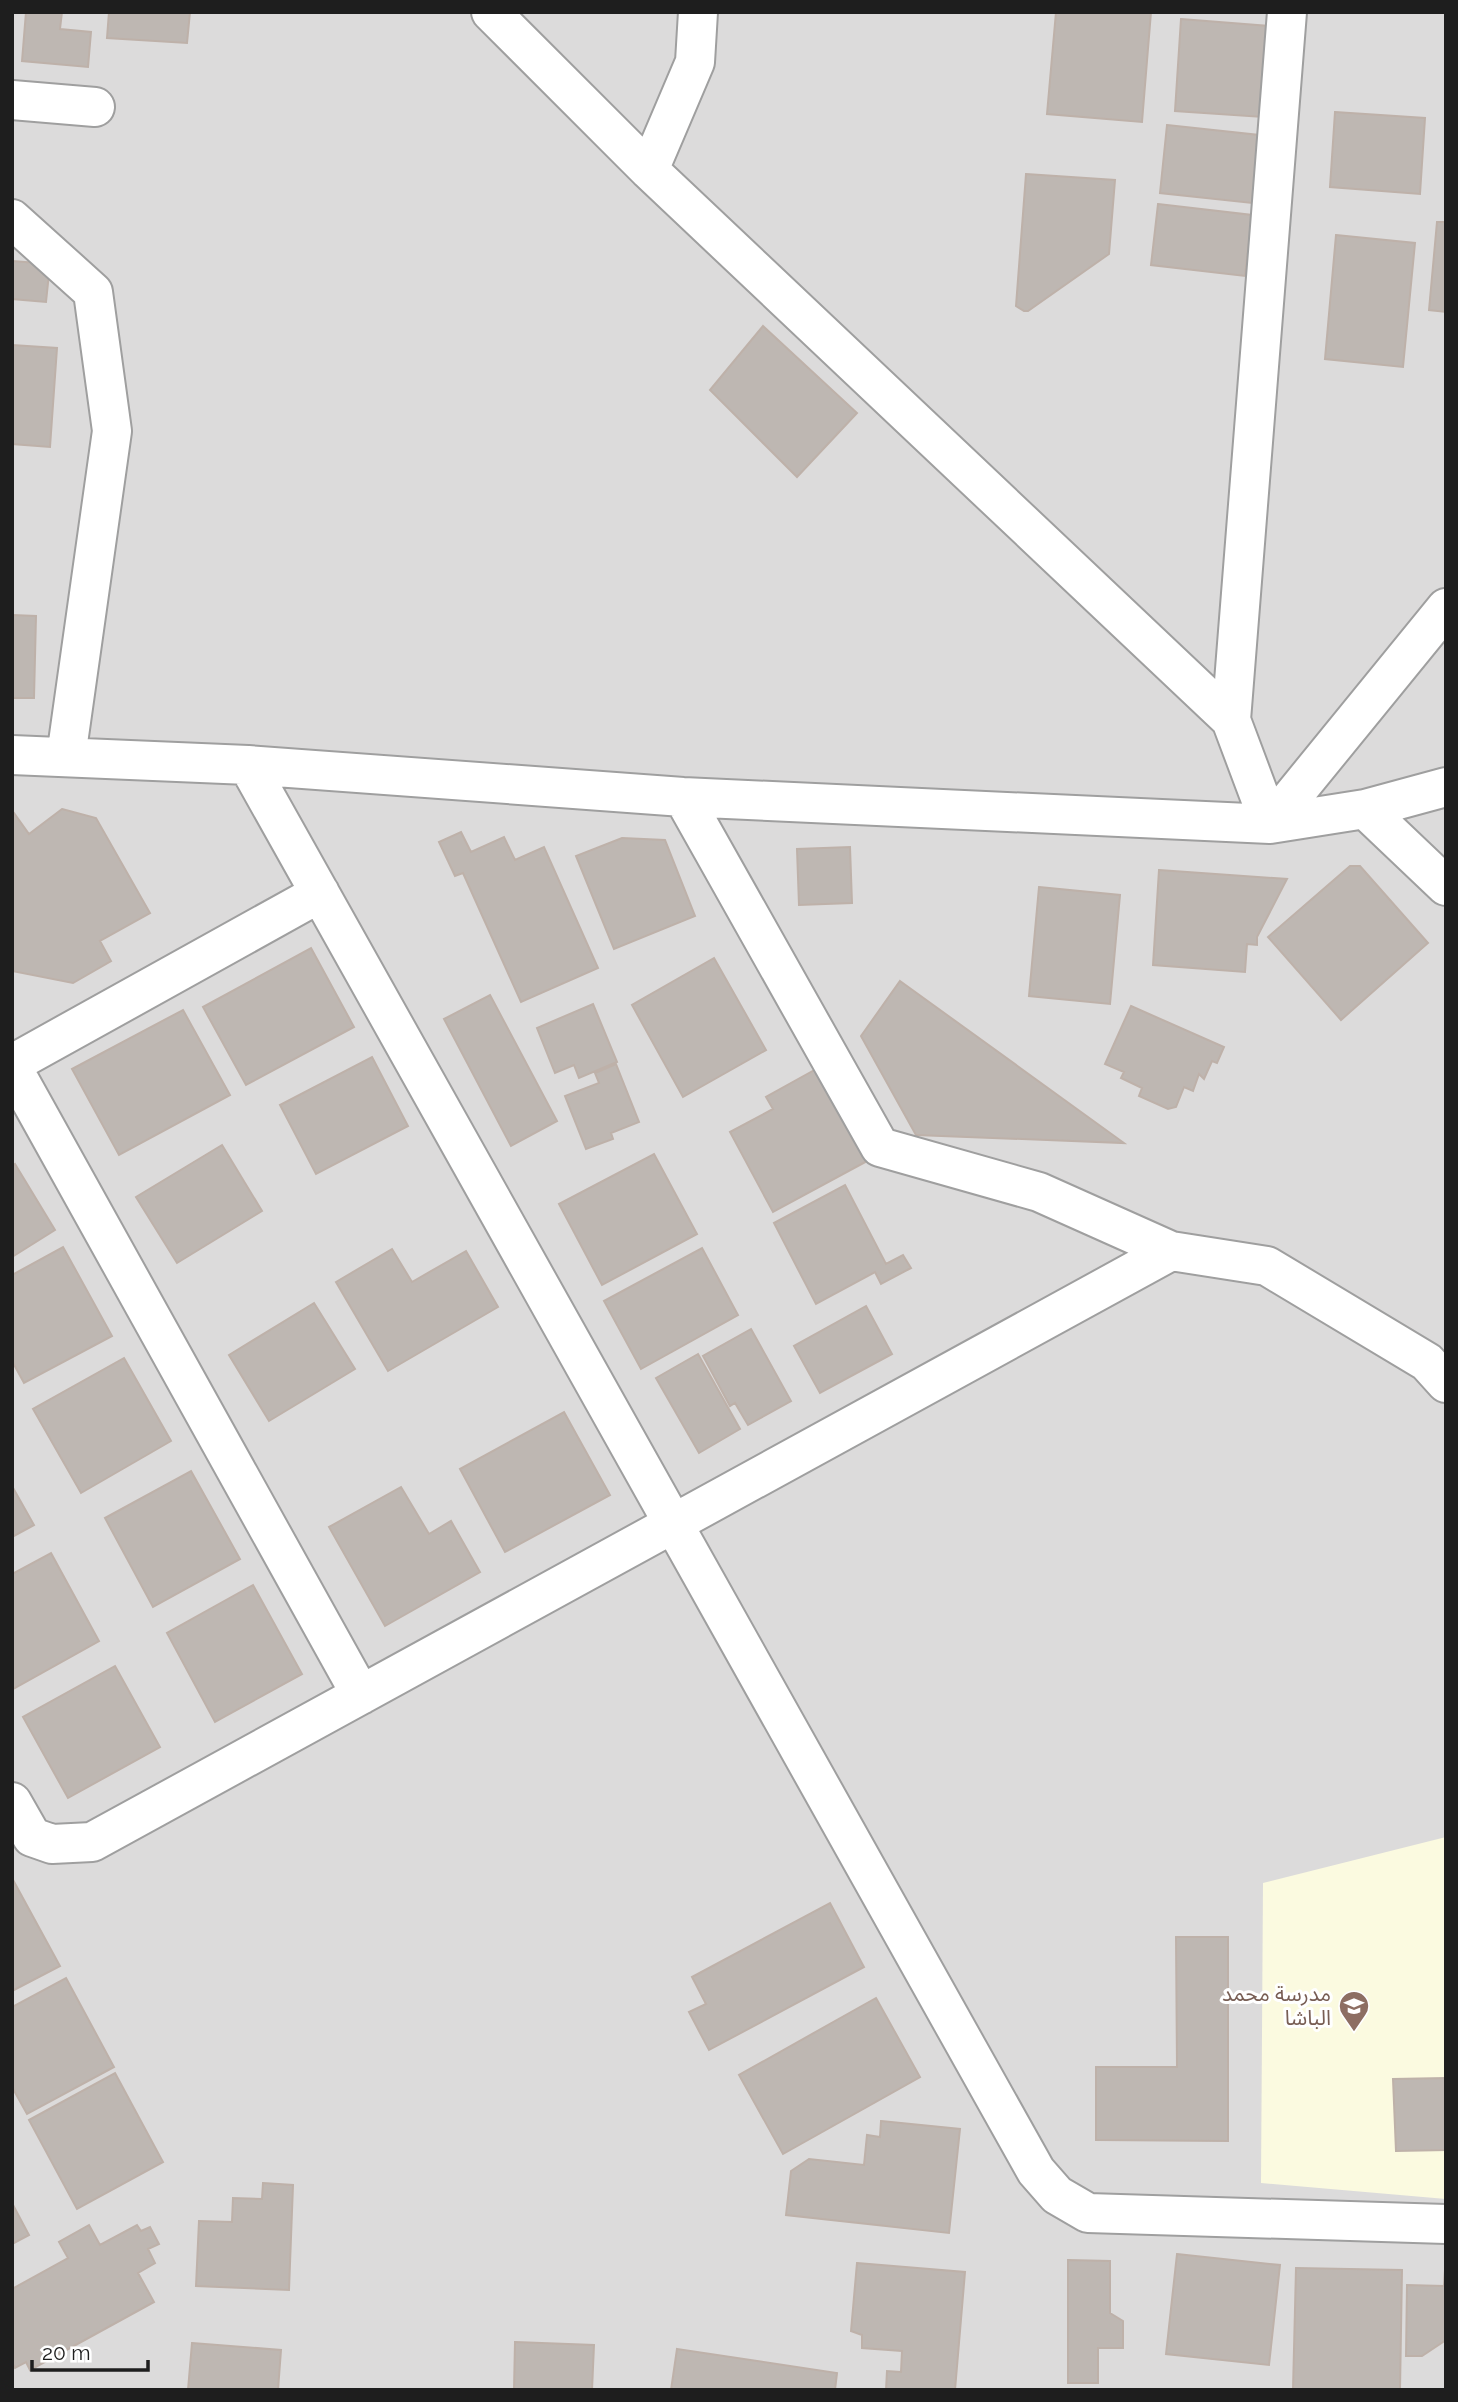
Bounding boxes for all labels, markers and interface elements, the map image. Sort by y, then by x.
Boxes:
place label: مدرسة محمد الباشا [1222,1981,1331,2030]
school or university icon: مدرسة محمد الباشا [1337,1989,1371,2033]
scale bar [32,2328,147,2372]
text: 20 m [42,2340,90,2365]

